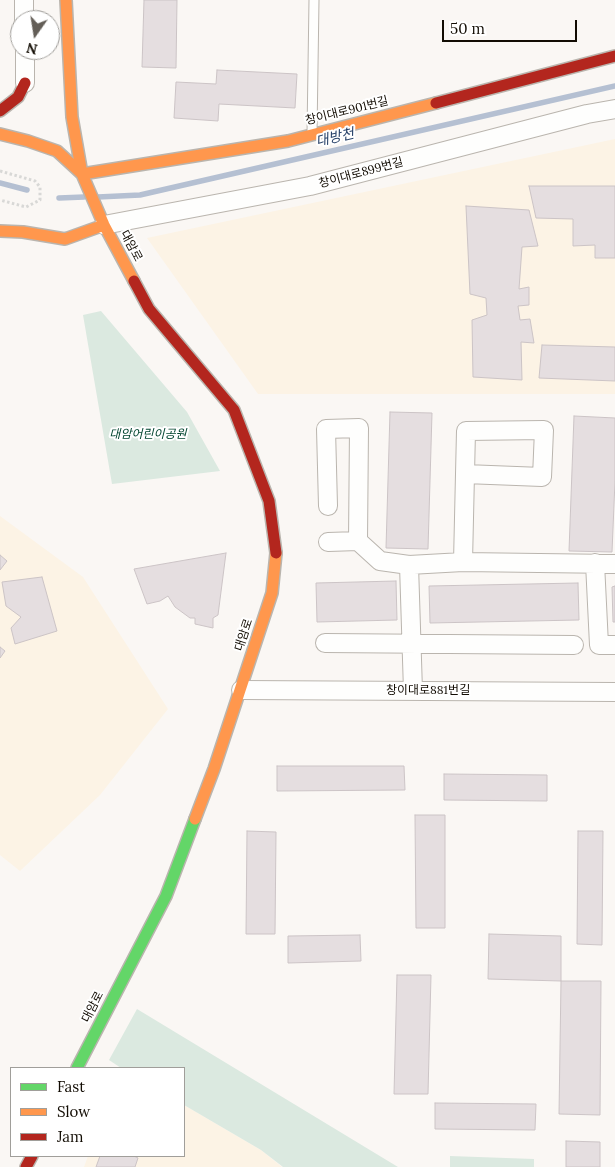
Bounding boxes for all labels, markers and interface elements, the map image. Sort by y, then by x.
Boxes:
north arrow [10,10,60,60]
scale bar [445,10,580,42]
text: 50 m [450,19,485,38]
text: N [25,39,39,59]
street label: 창이대로901번길 [304,94,390,128]
water label: 대방천 [314,125,356,151]
street label: 창이대로899번길 [317,155,405,191]
street label: 대암로 [117,228,145,264]
park label: 대암어린이공원 [109,428,187,442]
street label: 대암로 [232,617,256,653]
street label: 창이대로881번길 [386,684,470,698]
street label: 대암로 [79,989,107,1025]
legend [10,1067,185,1157]
text: Fast [57,1077,85,1096]
text: Slow [57,1102,90,1121]
text: Jam [57,1127,84,1146]

